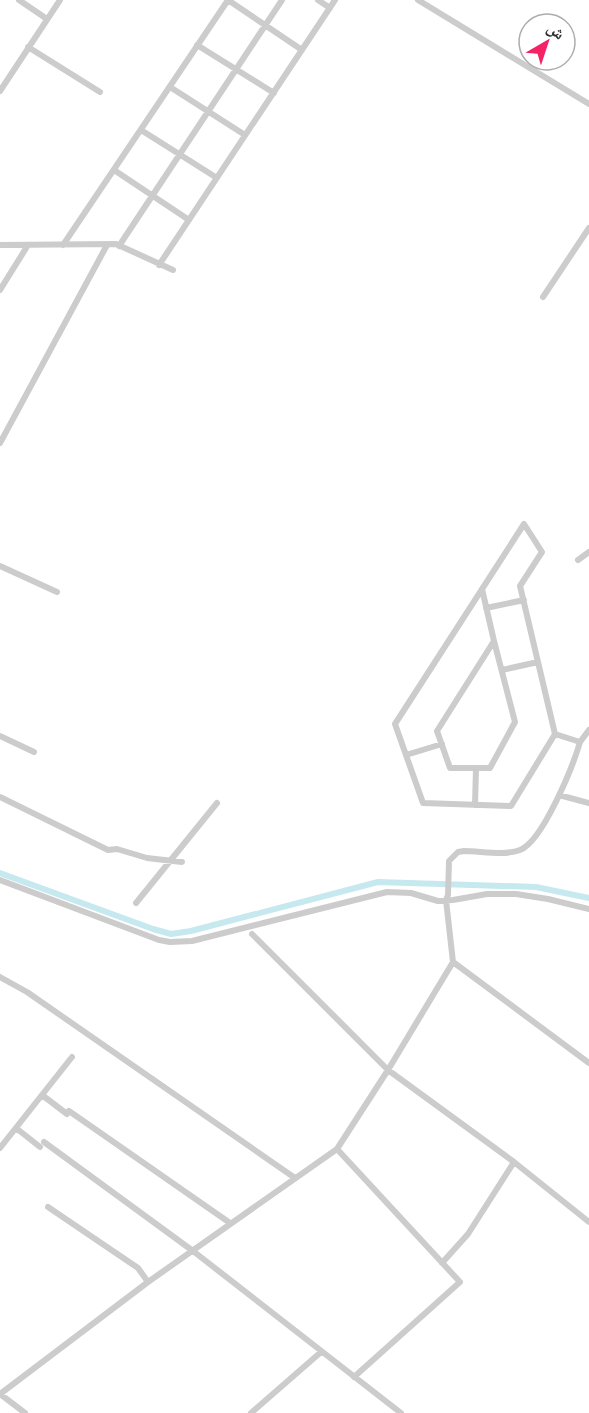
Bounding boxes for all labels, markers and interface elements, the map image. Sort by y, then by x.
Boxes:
north arrow [517,12,577,72]
text: ش [544,18,569,43]

